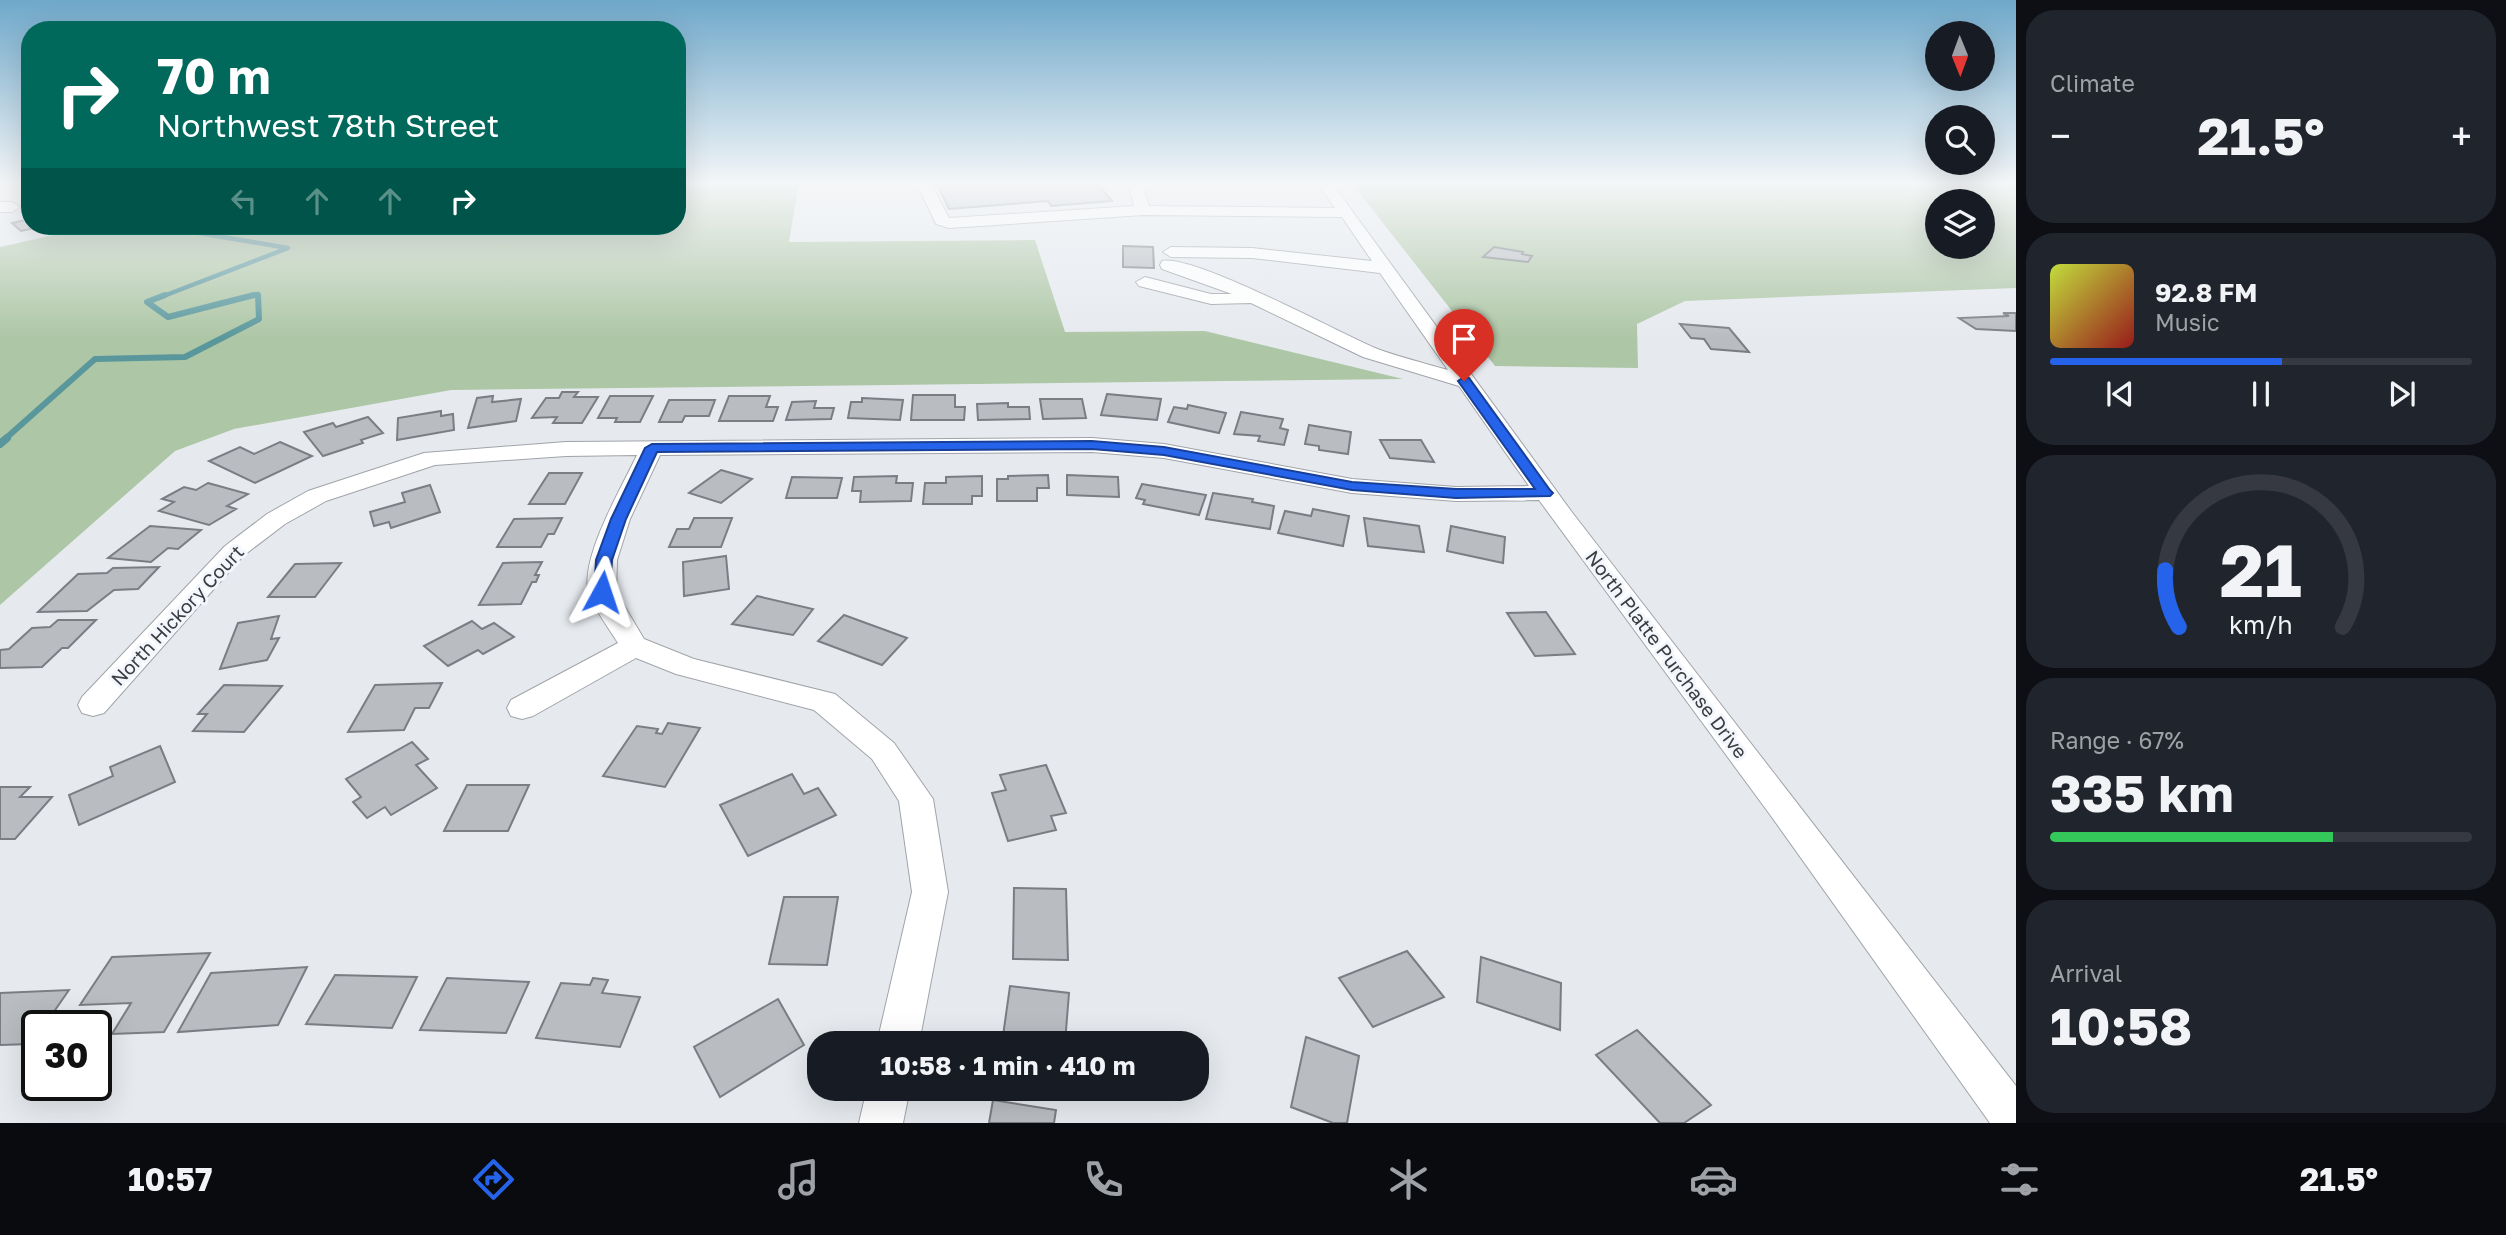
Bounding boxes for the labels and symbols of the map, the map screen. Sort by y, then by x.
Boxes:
north arrow [1925,21,1995,91]
pin [1434,309,1494,381]
street label: North Hickory Court [106,540,248,690]
street label: North Platte Purchase Drive [1581,546,1753,762]
position arrow [565,555,639,629]
speed limit sign: 30 [21,1010,112,1101]

